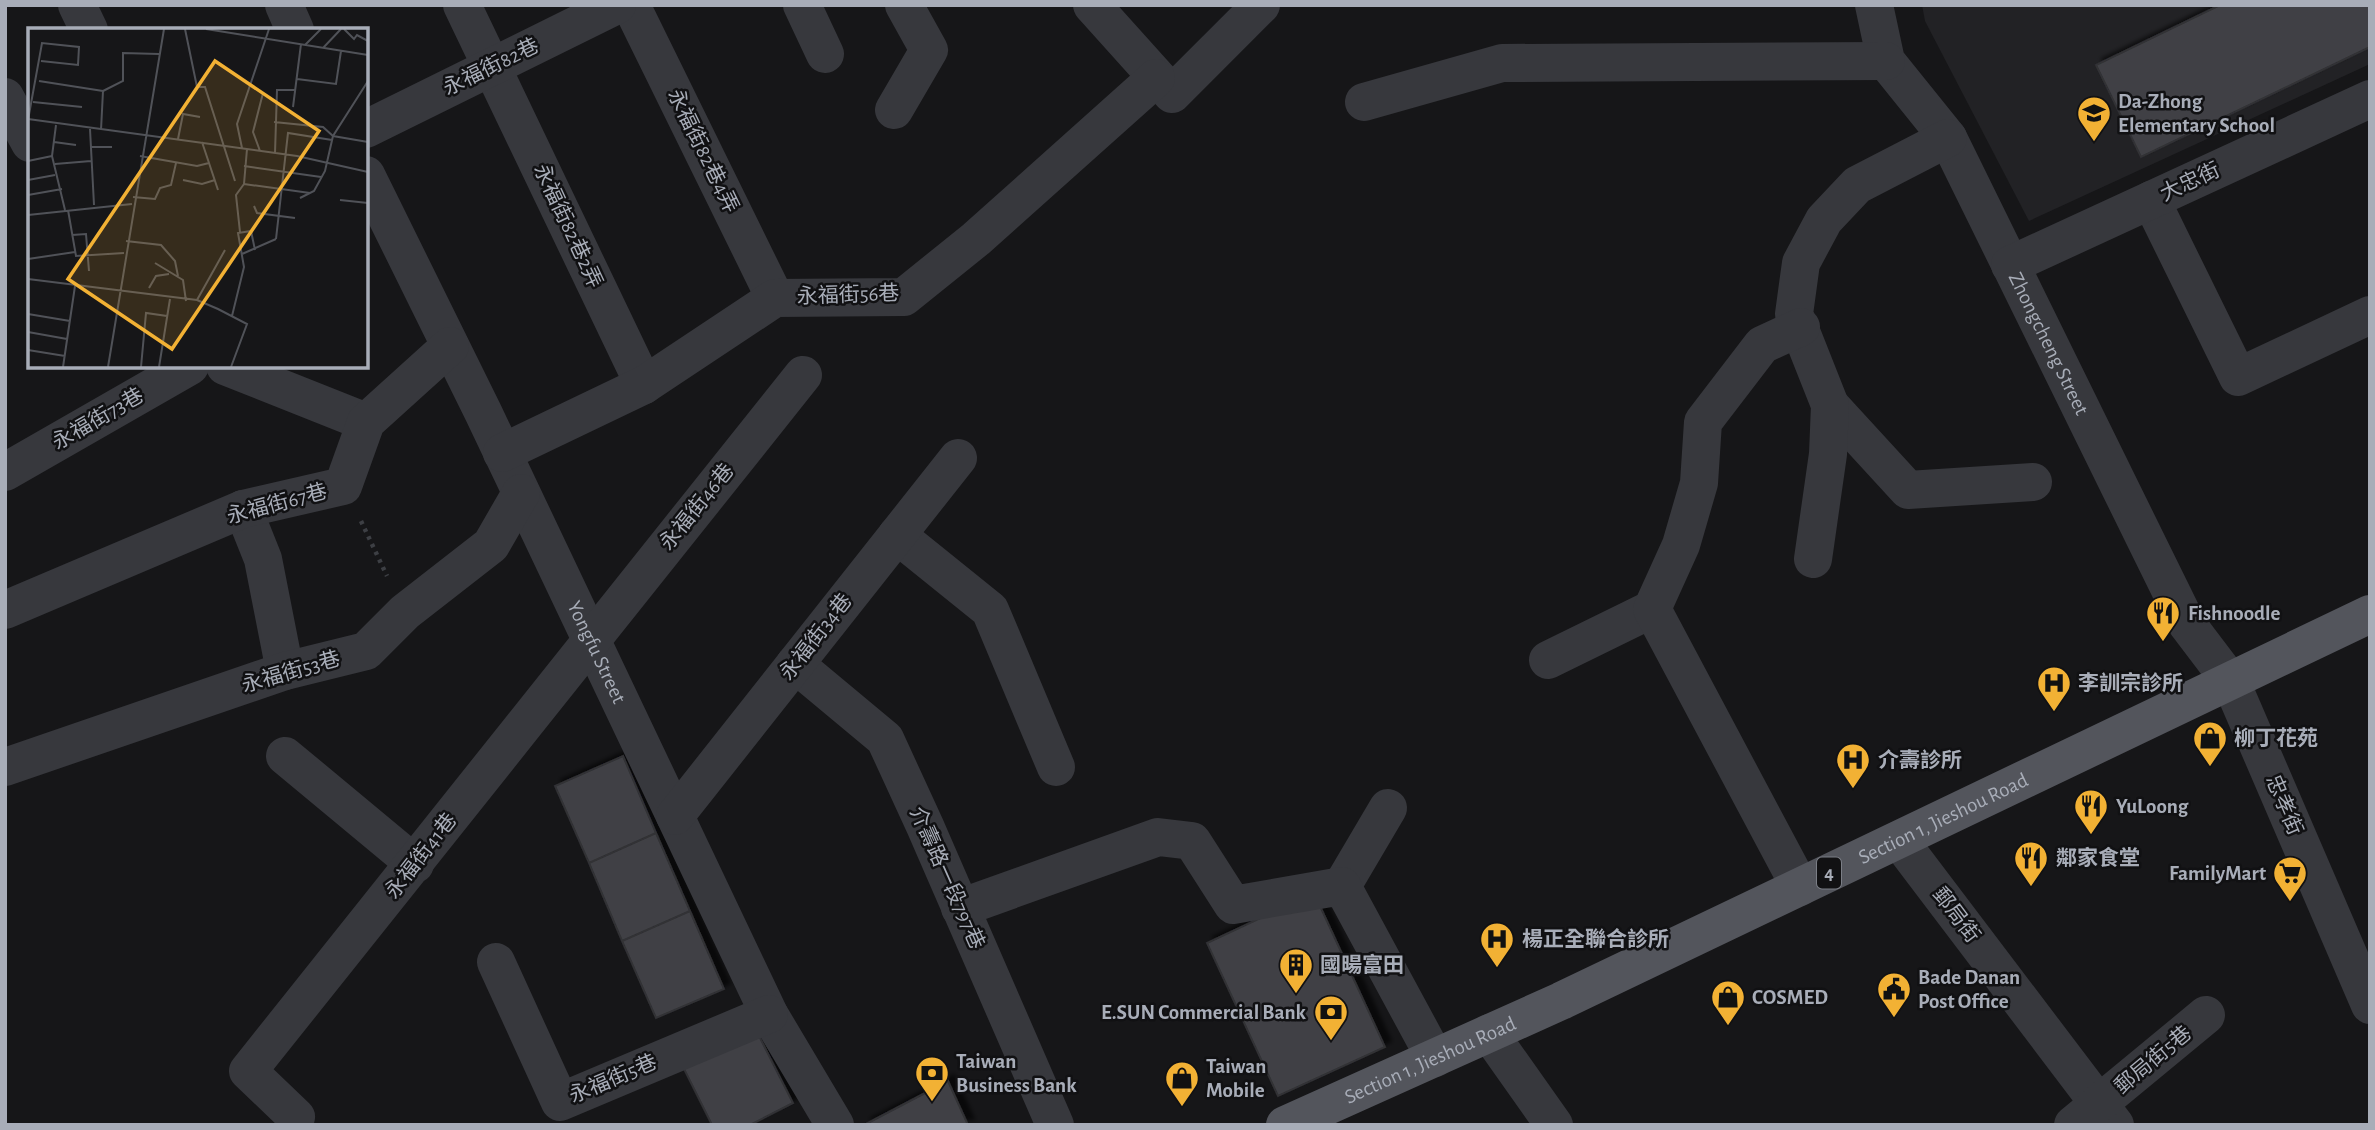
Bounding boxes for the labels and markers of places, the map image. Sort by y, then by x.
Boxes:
place label: Da-Zhong Elementary School [2118,91,2275,136]
school or university icon: Da-Zhong Elementary School [2075,94,2113,143]
restaurant icon: Fishnoodle [2144,594,2182,643]
place label: Fishnoodle [2188,603,2281,624]
hospital icon: 李訓宗診所 [2035,664,2073,713]
place label: 李訓宗診所 [2078,671,2183,694]
shop icon: 柳丁花苑 [2191,719,2229,768]
place label: 柳丁花苑 [2234,727,2318,749]
hospital icon: 介壽診所 [1834,741,1872,790]
place label: 介壽診所 [1878,748,1962,771]
restaurant icon: YuLoong [2072,787,2110,836]
place label: YuLoong [2116,796,2189,817]
restaurant icon: 鄰家食堂 [2012,839,2050,888]
place label: 鄰家食堂 [2056,846,2140,869]
supermarket icon: FamilyMart [2271,854,2309,903]
place label: FamilyMart [2169,863,2266,884]
hospital icon: 楊正全聯合診所 [1478,920,1516,969]
place label: 楊正全聯合診所 [1522,928,1669,950]
building icon: 國暘富田 [1277,946,1315,995]
place label: 國暘富田 [1320,953,1404,976]
place label: Bade Danan Post Office [1918,967,2020,1012]
public building icon: Bade Danan Post Office [1875,970,1913,1019]
shop icon: COSMED [1709,978,1747,1027]
place label: COSMED [1752,987,1828,1008]
bank icon: E.SUN Commercial Bank [1312,993,1350,1042]
place label: E.SUN Commercial Bank [1101,1002,1307,1023]
place label: Taiwan Business Bank [956,1051,1077,1096]
bank icon: Taiwan Business Bank [913,1054,951,1103]
place label: Taiwan Mobile [1206,1056,1266,1101]
shop icon: Taiwan Mobile [1163,1059,1201,1108]

